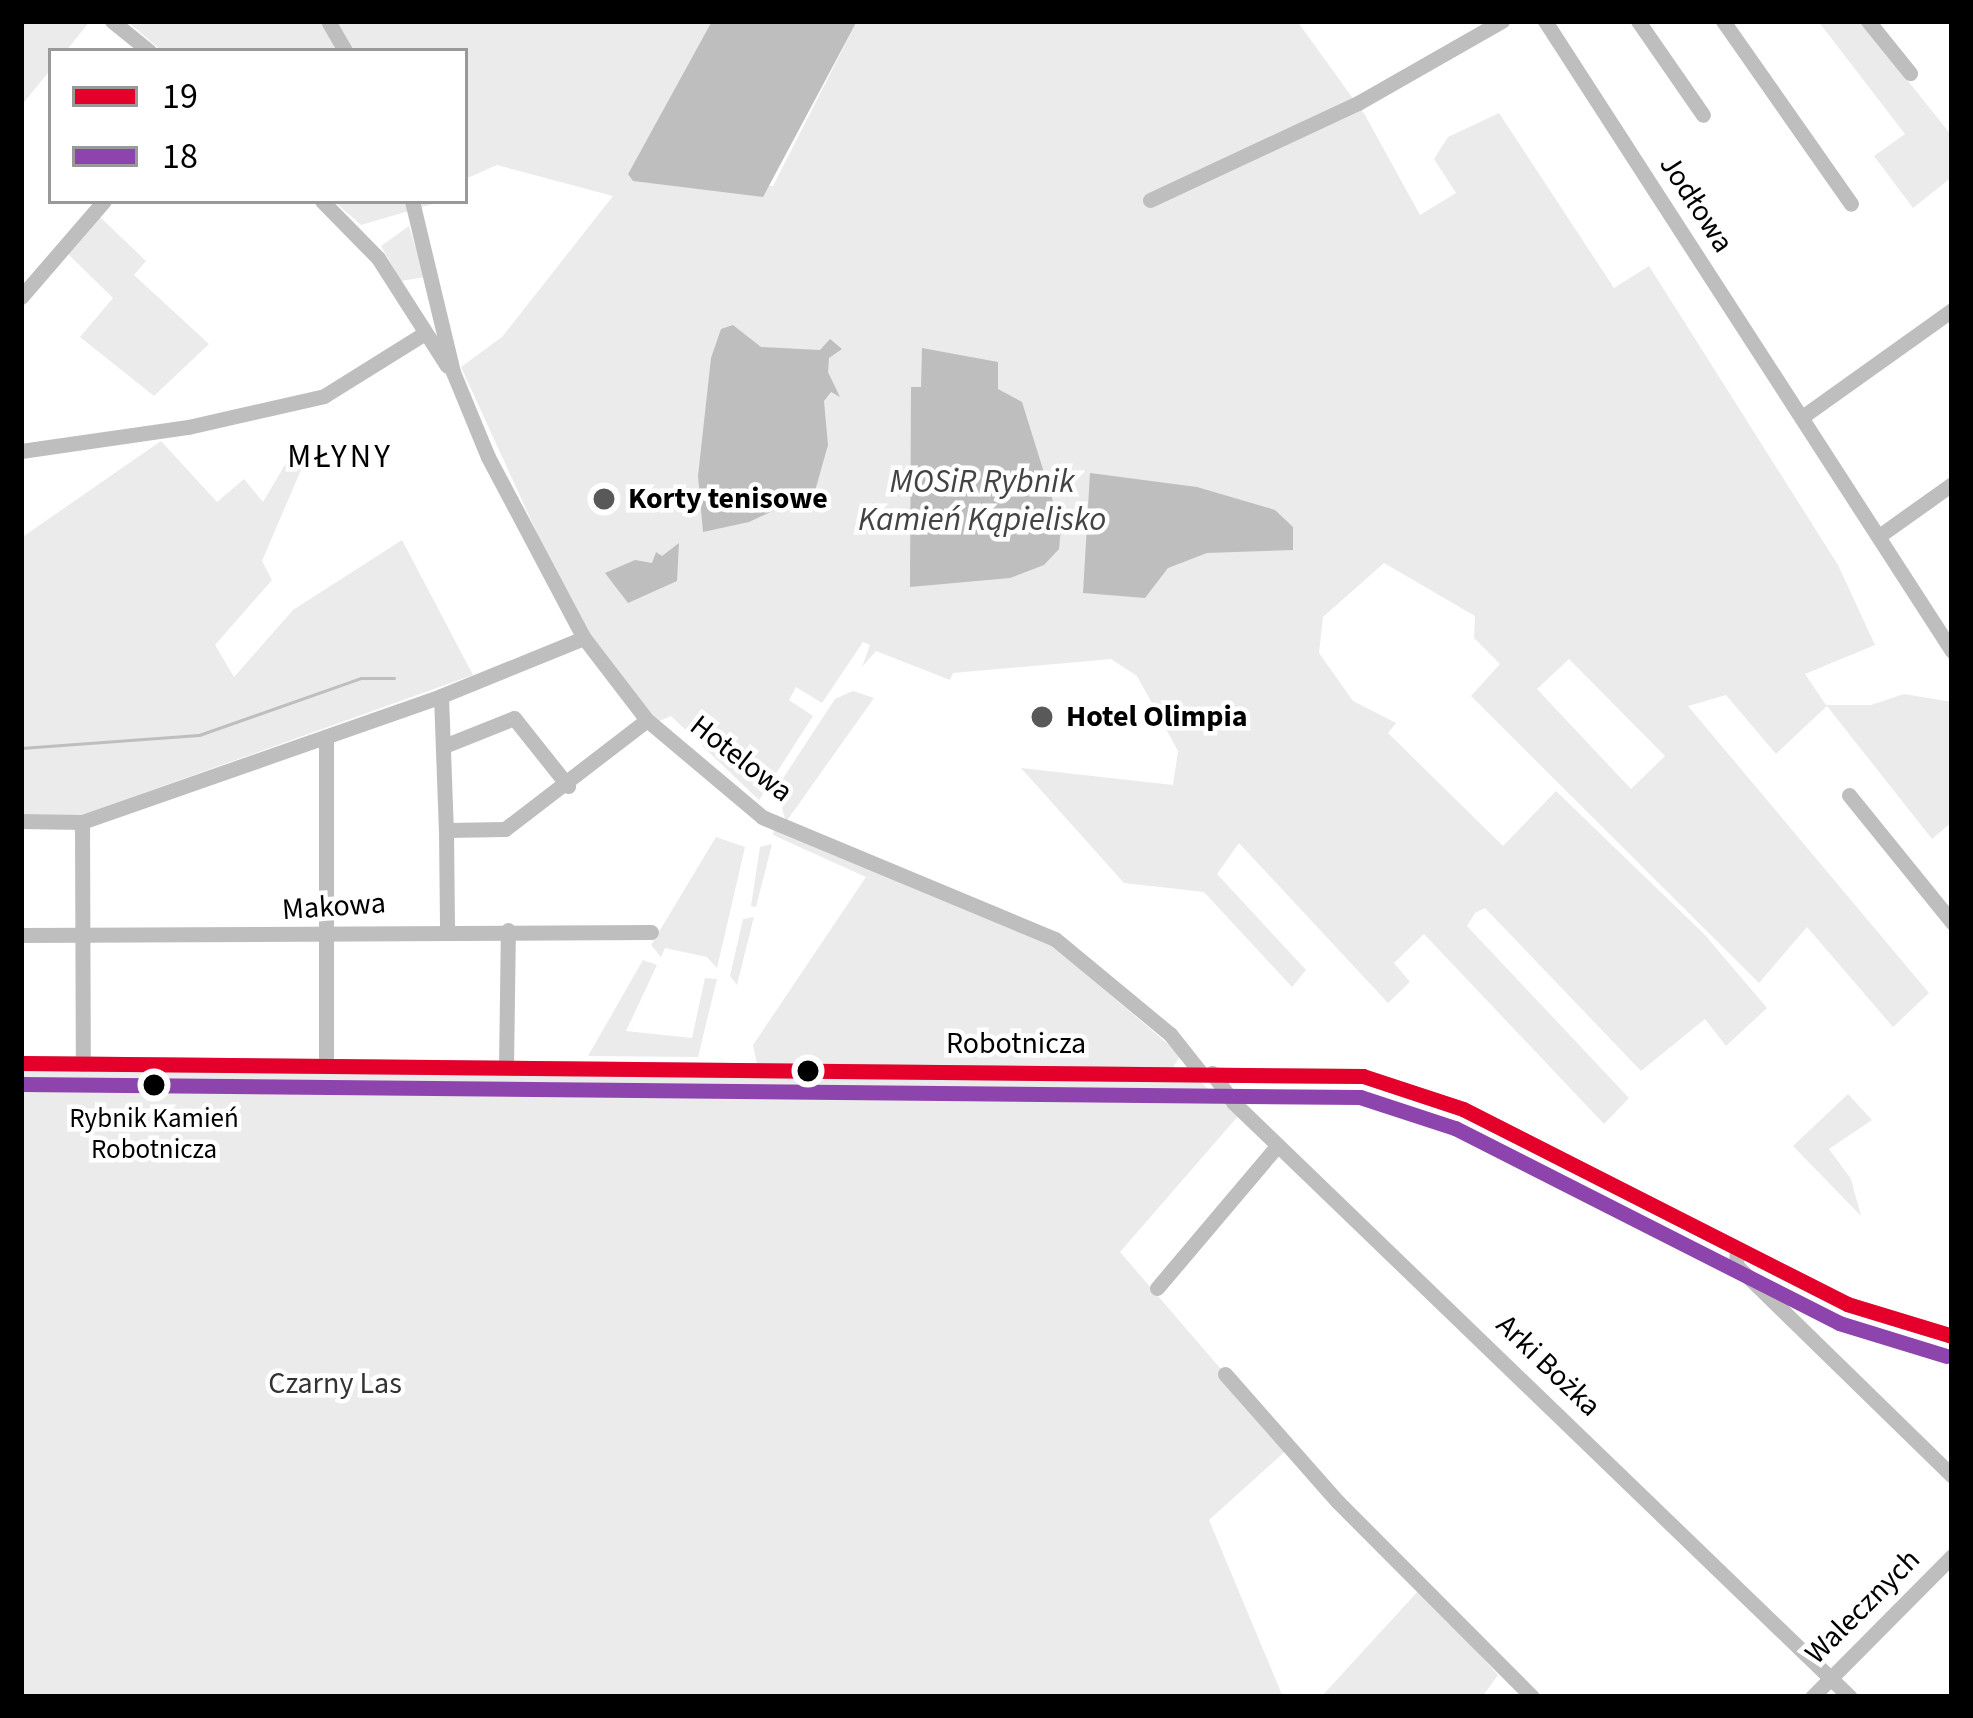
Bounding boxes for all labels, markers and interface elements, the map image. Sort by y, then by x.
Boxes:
legend [48,48,468,204]
text: 19 [162,71,198,122]
text: 18 [162,131,198,182]
street label: Jodłowa [1651,149,1741,259]
district label: MŁYNY [287,437,393,477]
water label: MOSiR Rybnik Kamień Kąpielisko [858,462,1106,540]
place label: Korty tenisowe [628,481,828,517]
marker: Korty tenisowe [591,486,617,512]
place label: Hotel Olimpia [1066,699,1248,735]
marker: Hotel Olimpia [1029,704,1055,730]
street label: Hotelowa [683,708,799,810]
street label: Makowa [281,885,387,929]
street label: Robotnicza [946,1026,1086,1062]
unlabelled marker [797,1060,819,1082]
marker: Rybnik Kamień Robotnicza [143,1074,165,1096]
place label: Rybnik Kamień Robotnicza [69,1102,239,1165]
street label: Arki Bożka [1488,1308,1608,1424]
park label: Czarny Las [268,1366,402,1402]
street label: Walecznych [1798,1542,1928,1672]

